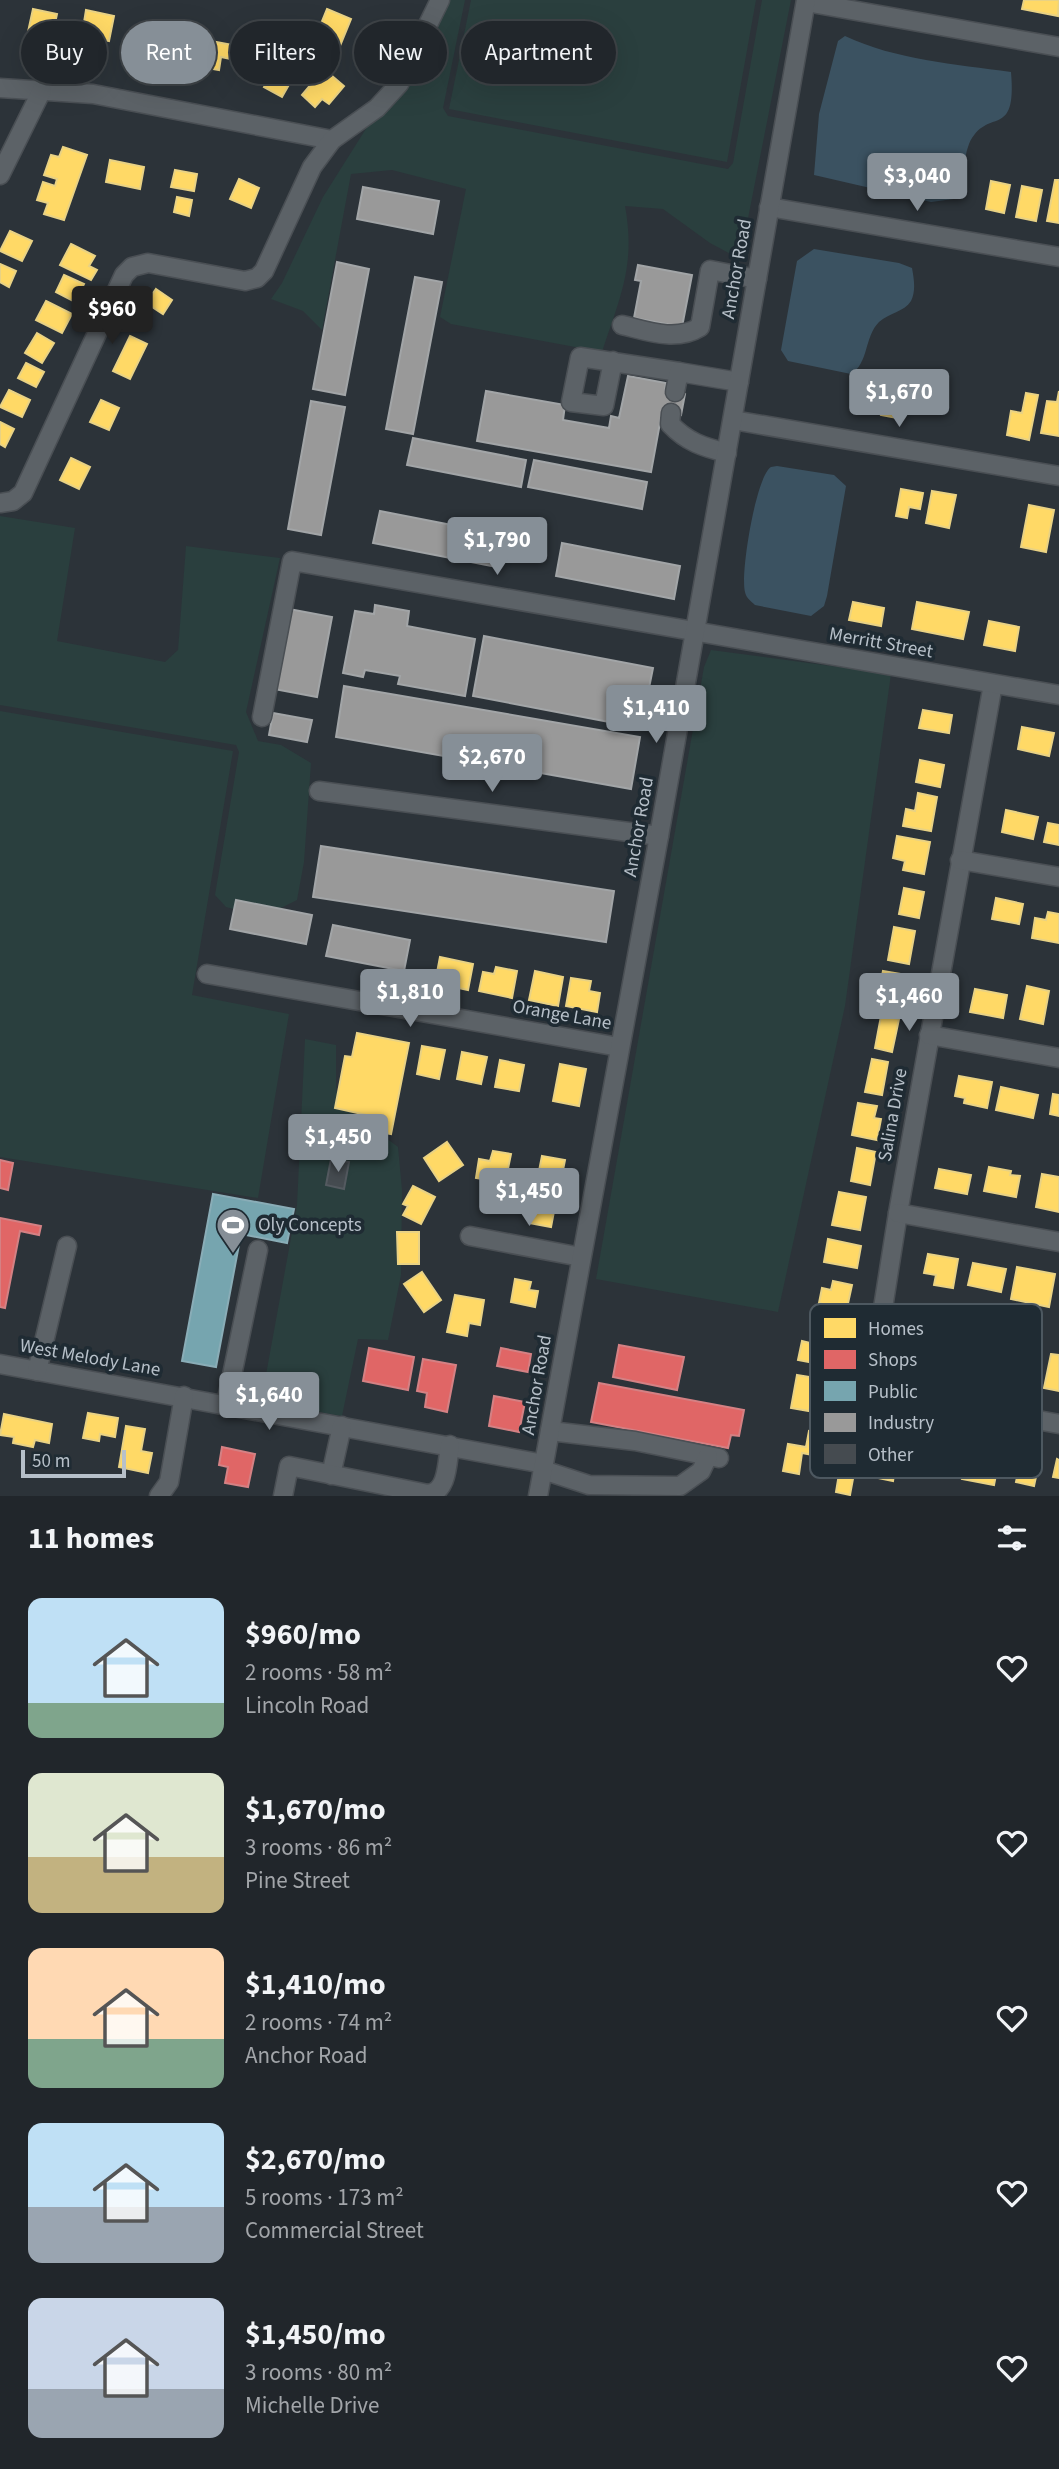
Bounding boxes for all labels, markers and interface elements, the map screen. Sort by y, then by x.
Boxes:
chip: Buy [21,21,107,84]
chip: Rent [121,21,216,84]
chip: Filters [230,21,340,84]
chip: New [354,21,447,84]
chip: Apartment [461,21,616,84]
pin: $3,040 [860,154,974,213]
text: $3,040 [883,159,951,192]
street label: Anchor Road [715,217,759,321]
pin: $960 [71,286,153,346]
text: $960 [88,292,136,325]
pin: $1,670 [842,370,956,429]
text: $1,670 [865,375,933,408]
pin: $1,790 [440,518,554,577]
text: $1,790 [463,523,531,556]
street label: Merritt Street [827,621,936,666]
pin: $1,410 [599,686,713,745]
text: $1,410 [622,691,690,724]
pin: $2,670 [435,734,549,794]
text: $2,670 [458,740,526,773]
street label: Anchor Road [617,775,661,879]
pin: $1,810 [353,970,467,1029]
pin: $1,460 [852,974,966,1033]
text: $1,810 [376,975,444,1008]
text: $1,460 [875,979,943,1012]
street label: Orange Lane [510,993,614,1037]
street label: Salina Drive [872,1066,914,1164]
pin: $1,450 [281,1114,395,1174]
text: $1,450 [304,1120,372,1153]
pin: $1,450 [472,1168,586,1228]
text: $1,450 [495,1174,563,1207]
sports icon: Oly Concepts [214,1206,252,1255]
place label: Oly Concepts [258,1212,362,1239]
legend [810,1304,1042,1478]
text: Homes [868,1316,924,1343]
street label: West Melody Lane [18,1332,162,1384]
street label: Anchor Road [515,1333,559,1437]
text: Shops [868,1347,917,1374]
pin: $1,640 [212,1372,326,1432]
text: $1,640 [235,1378,303,1411]
text: Public [868,1379,918,1406]
text: Industry [868,1410,934,1437]
text: Other [868,1442,914,1469]
scale bar [21,1447,126,1479]
text: 50 m [32,1448,70,1475]
text: 11 homes [28,1517,154,1560]
icon: filters [993,1519,1031,1557]
text: $960/mo [245,1613,361,1656]
icon: home [84,1626,168,1710]
icon: heart [993,1649,1031,1687]
text: 2 rooms · 58 m² [245,1656,392,1689]
text: Lincoln Road [245,1689,369,1722]
text: $1,670/mo [245,1788,386,1831]
icon: home [84,1801,168,1885]
icon: heart [993,1824,1031,1862]
text: 3 rooms · 86 m² [245,1831,392,1864]
text: Pine Street [245,1864,350,1897]
text: $1,410/mo [245,1963,386,2006]
icon: home [84,1976,168,2060]
icon: heart [993,1999,1031,2037]
text: 2 rooms · 74 m² [245,2006,392,2039]
text: Anchor Road [245,2039,367,2072]
text: $2,670/mo [245,2138,386,2181]
icon: home [84,2151,168,2235]
icon: heart [993,2174,1031,2212]
text: 5 rooms · 173 m² [245,2181,404,2214]
text: Commercial Street [245,2214,424,2247]
text: $1,450/mo [245,2313,386,2356]
icon: home [84,2326,168,2410]
icon: heart [993,2349,1031,2387]
text: 3 rooms · 80 m² [245,2356,392,2389]
text: Michelle Drive [245,2389,379,2422]

